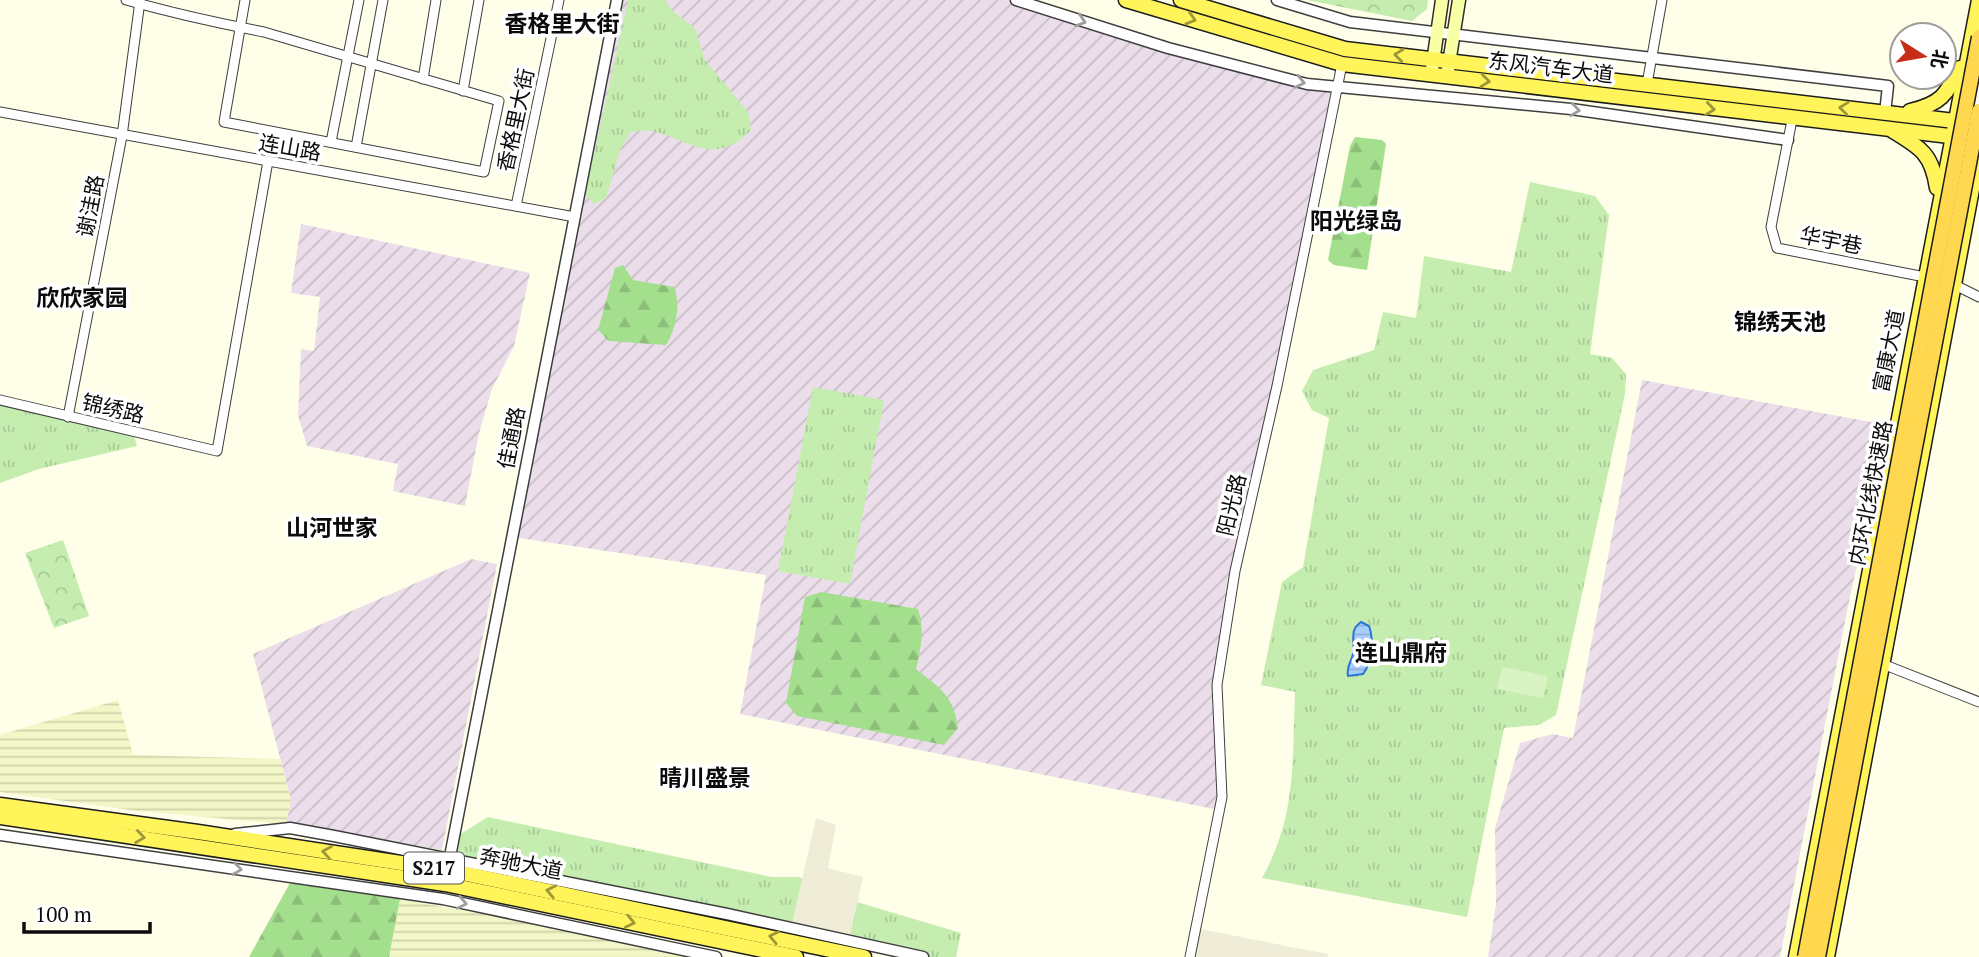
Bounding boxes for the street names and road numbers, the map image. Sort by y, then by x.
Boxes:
street label: 东风汽车大道 [1487,45,1615,89]
street label: 香格里大街 [490,66,540,174]
street label: 连山路 [257,128,324,166]
street label: 谢洼路 [70,172,110,239]
street label: 华宇巷 [1798,220,1865,260]
street label: 富康大道 [1866,307,1910,395]
street label: 锦绣路 [79,387,147,429]
street label: 佳通路 [491,404,531,471]
street label: 内环北线快速路 [1842,418,1898,568]
street label: 阳光路 [1210,471,1252,539]
street label: 奔驰大道 [477,841,565,885]
road number: S217 [404,852,464,884]

